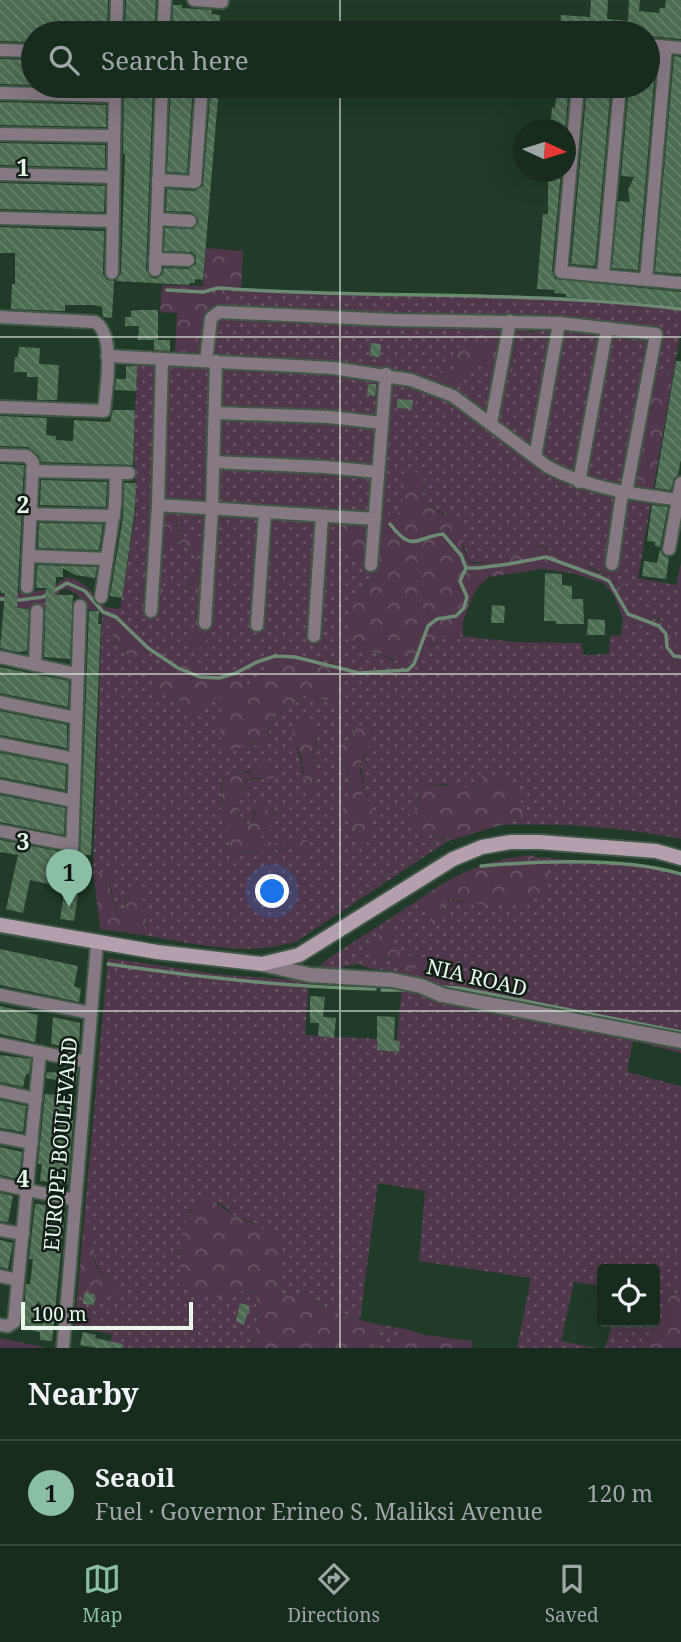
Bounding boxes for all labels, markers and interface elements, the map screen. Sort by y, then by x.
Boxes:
search box [21,21,660,98]
icon: search [45,41,83,79]
text: Search here [101,42,249,78]
north arrow [513,119,576,182]
text: 1 [17,151,30,183]
text: 2 [17,488,30,520]
text: 3 [17,825,30,857]
pin: 1 [46,849,92,907]
your location [255,874,289,908]
street label: NIA ROAD [424,952,530,1002]
street label: EUROPE BOULEVARD [37,1036,83,1252]
text: 4 [17,1162,30,1194]
map controls [597,1264,660,1327]
button: locate [597,1264,660,1327]
scale bar [21,1299,192,1331]
text: 100 m [32,1301,87,1327]
text: Nearby [28,1373,139,1414]
text: Seaoil [95,1459,175,1495]
text: 1 [45,1477,58,1509]
text: 120 m [587,1477,653,1509]
text: Fuel · Governor Erineo S. Maliksi Avenue [95,1495,543,1527]
tab: Map [82,1560,123,1628]
tab: Directions [287,1560,380,1628]
tab: Saved [545,1560,599,1628]

